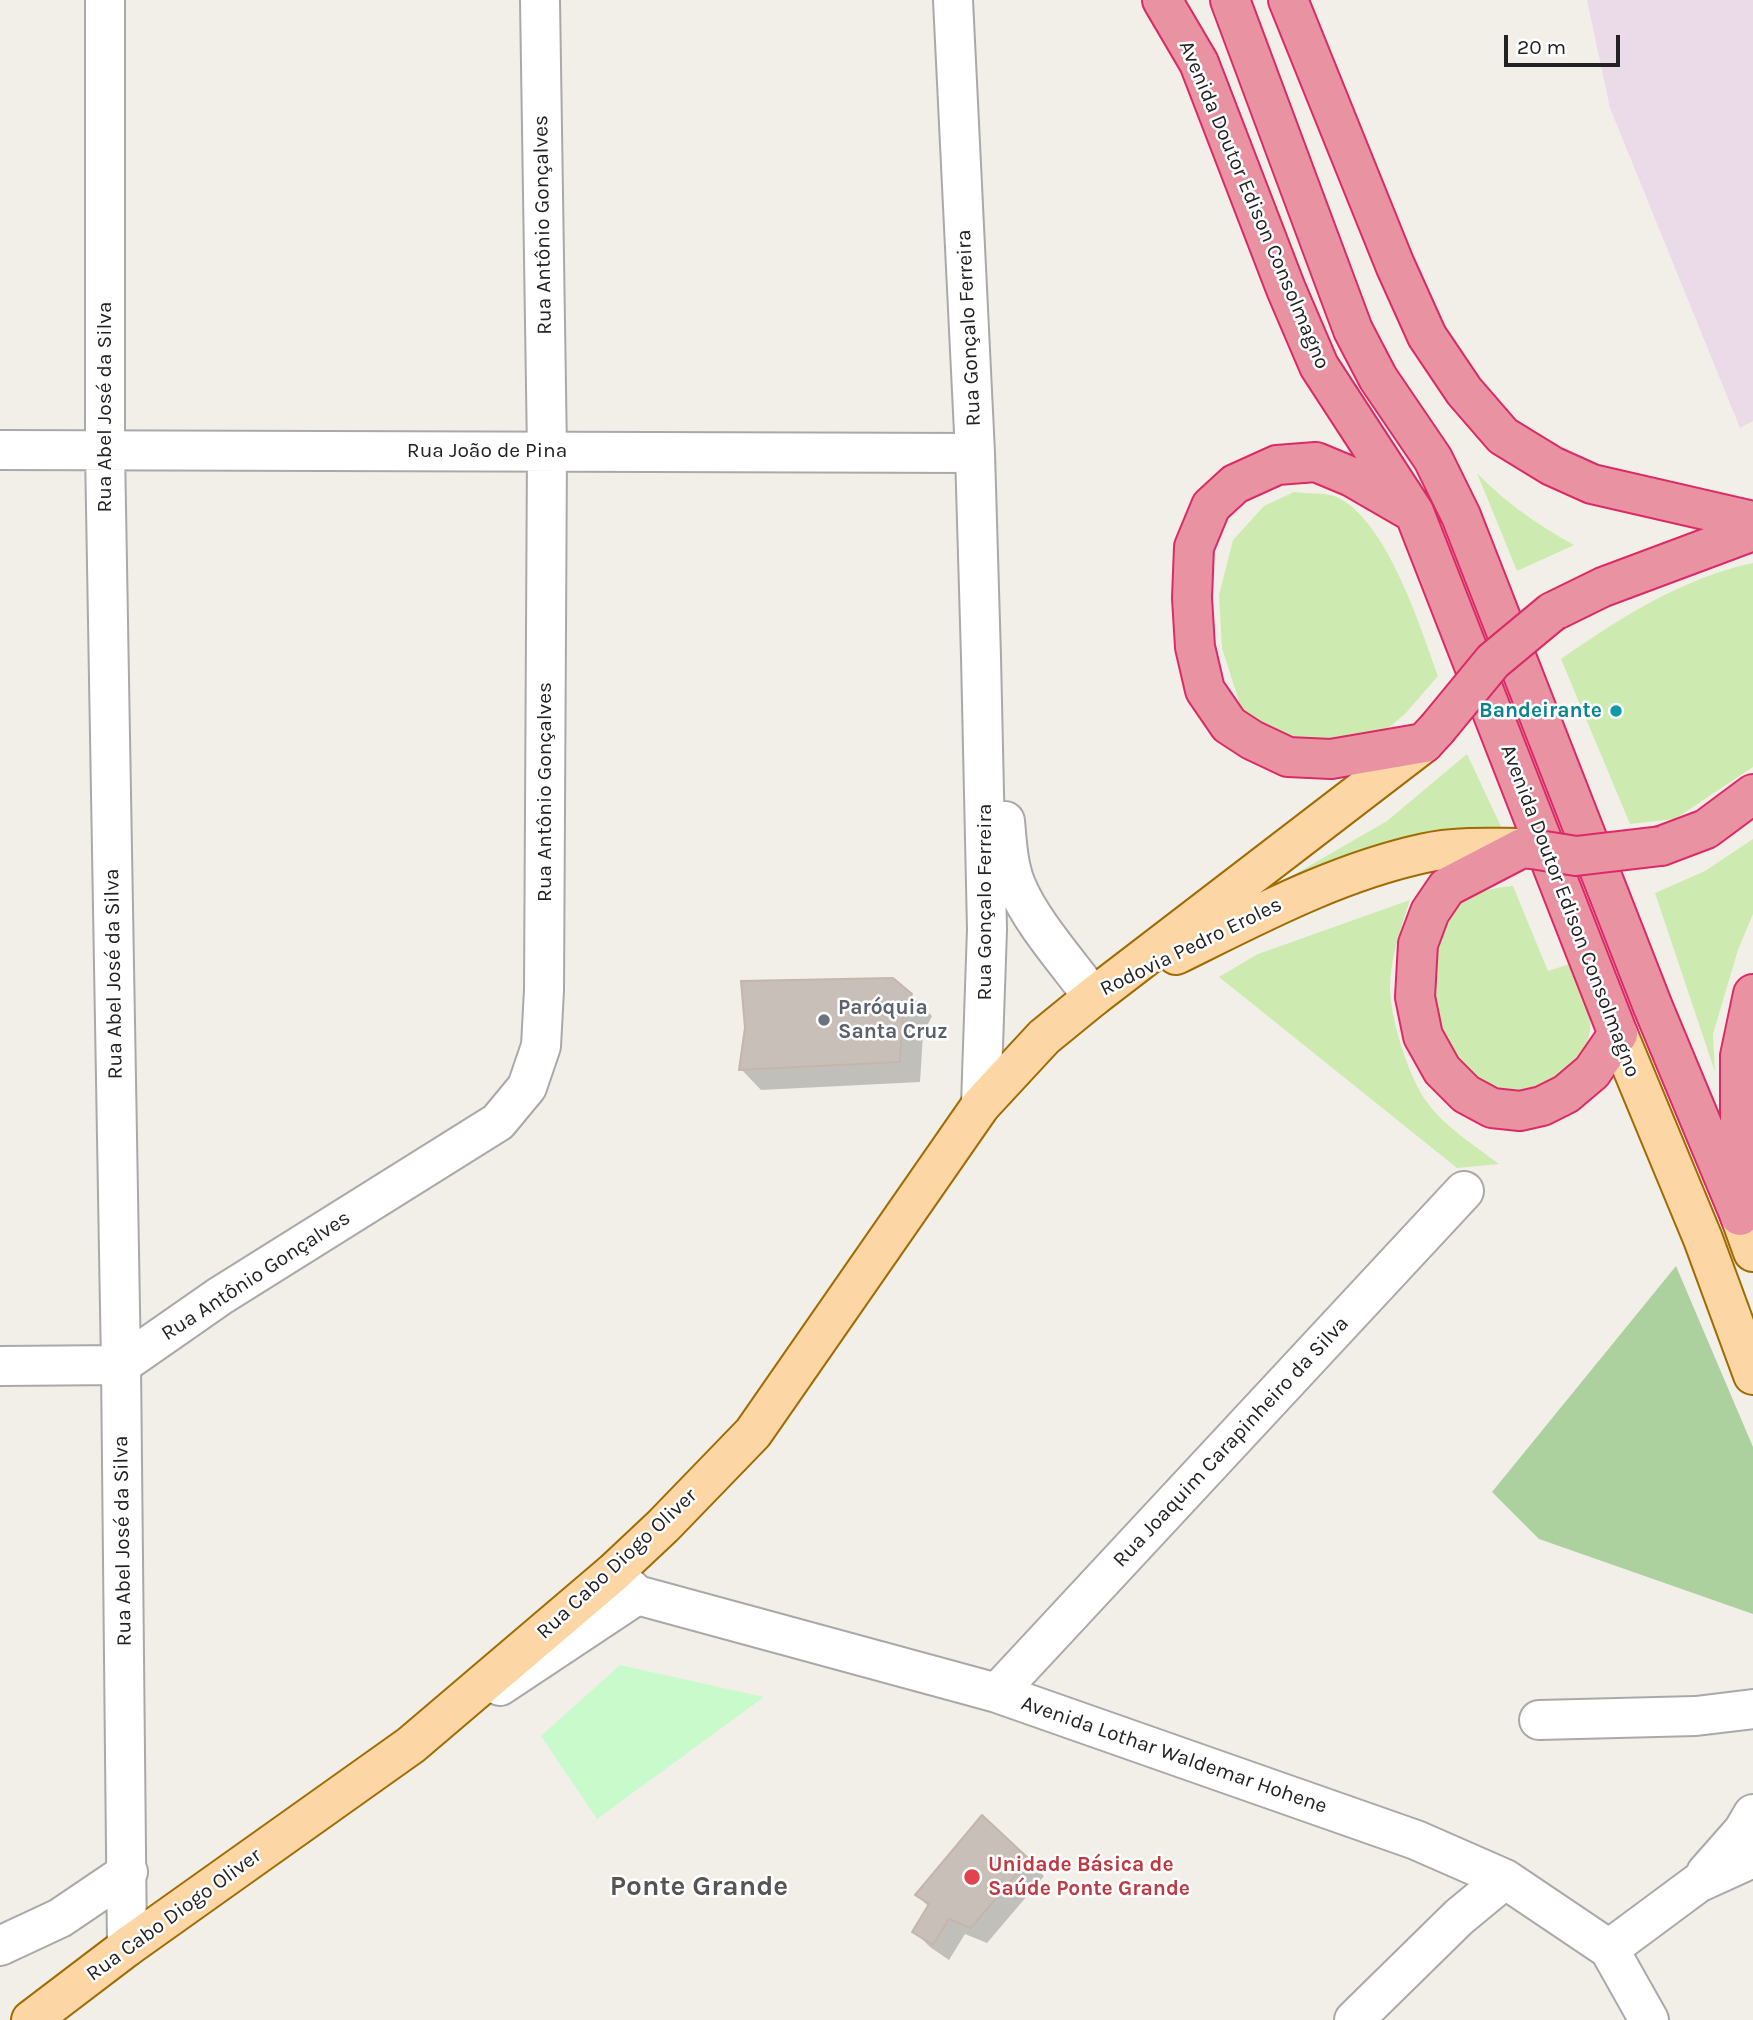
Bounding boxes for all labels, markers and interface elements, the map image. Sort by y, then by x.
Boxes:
scale bar [1508,21,1624,65]
text: 20 m [1517,35,1566,59]
street label: Avenida Doutor Edison Consolmagno [1173,37,1335,373]
street label: Rua Antônio Gonçalves [528,115,558,335]
street label: Rua Gonçalo Ferreira [951,229,987,427]
street label: Rua Abel José da Silva [92,302,118,512]
street label: Rua João de Pina [407,438,567,464]
street label: Rua Antônio Gonçalves [532,682,558,902]
place label: Bandeirante [1479,698,1602,724]
marker: Bandeirante [1608,703,1624,719]
street label: Avenida Doutor Edison Consolmagno [1495,741,1645,1081]
street label: Rua Gonçalo Ferreira [972,803,998,1001]
street label: Rua Abel José da Silva [100,868,128,1080]
street label: Rodovia Pedro Eroles [1096,892,1286,1002]
place label: Paróquia Santa Cruz [838,995,948,1045]
marker: Paróquia Santa Cruz [816,1012,832,1028]
street label: Rua Antônio Gonçalves [157,1206,355,1346]
street label: Rua Joaquim Carapinheiro da Silva [1108,1311,1354,1573]
street label: Rua Abel José da Silva [109,1435,137,1647]
street label: Rua Cabo Diogo Oliver [532,1483,702,1645]
street label: Avenida Lothar Waldemar Hohene [1018,1691,1330,1819]
street label: Rua Cabo Diogo Oliver [82,1843,266,1987]
place label: Unidade Básica de Saúde Ponte Grande [988,1852,1190,1902]
marker: Unidade Básica de Saúde Ponte Grande [962,1867,982,1887]
district label: Ponte Grande [610,1870,788,1904]

